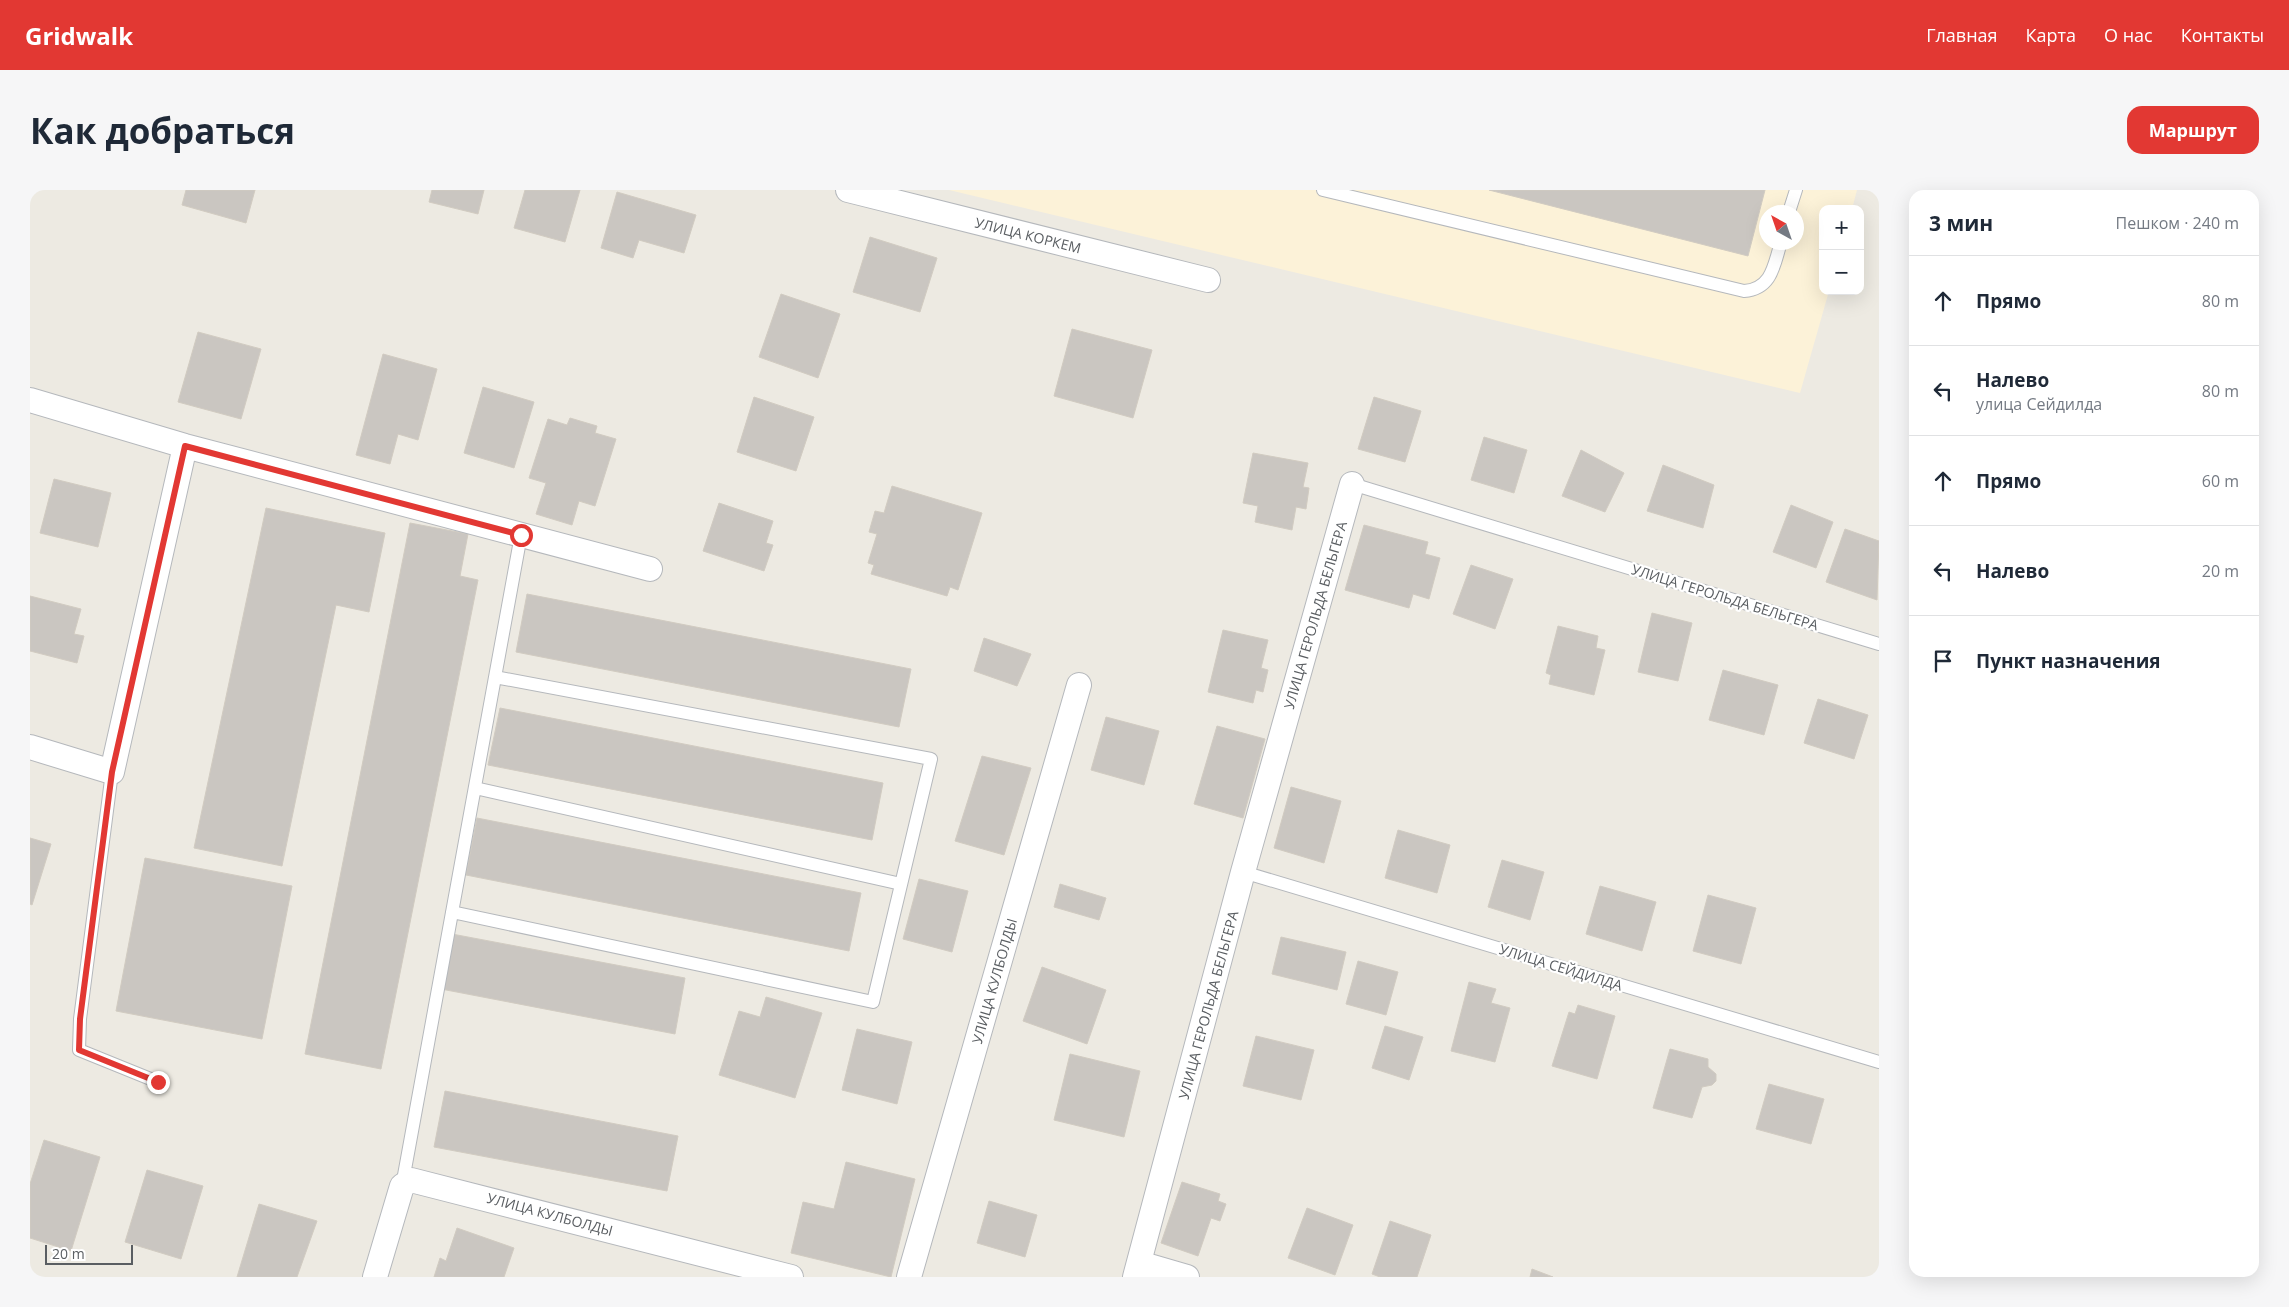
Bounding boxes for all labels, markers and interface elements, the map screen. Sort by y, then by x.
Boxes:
text: Gridwalk [25,19,133,52]
text: Главная [1926,23,1998,47]
text: Карта [2026,23,2076,47]
text: О нас [2104,23,2153,47]
text: Контакты [2181,23,2264,47]
button: Маршрут [2127,106,2259,154]
text: Как добраться [30,107,295,154]
north arrow [1759,205,1804,250]
map controls [1819,205,1864,295]
button: + [1819,205,1864,250]
text: 3 мин [1929,209,1993,237]
text: Пешком · 240 m [2116,212,2239,234]
street label: УЛИЦА КОРКЕМ [973,213,1083,257]
button: − [1819,250,1864,295]
icon: ahead [1929,287,1957,315]
text: Прямо [1976,288,2041,314]
text: 80 m [2202,290,2239,312]
text: Налево [1976,367,2049,393]
icon: left [1929,377,1957,405]
text: 80 m [2202,380,2239,402]
text: улица Сейдилда [1976,393,2102,415]
icon: ahead [1929,467,1957,495]
text: Прямо [1976,468,2041,494]
text: 60 m [2202,470,2239,492]
street label: УЛИЦА ГЕРОЛЬДА БЕЛЬГЕРА [1279,519,1351,711]
route start [510,524,533,547]
icon: left [1929,557,1957,585]
text: Налево [1976,558,2049,584]
street label: УЛИЦА ГЕРОЛЬДА БЕЛЬГЕРА [1629,559,1821,635]
text: 20 m [2202,560,2239,582]
icon: arrive [1929,647,1957,675]
text: Пункт назначения [1976,648,2161,674]
street label: УЛИЦА ГЕРОЛЬДА БЕЛЬГЕРА [1174,908,1242,1101]
street label: УЛИЦА КУЛБОЛДЫ [967,916,1021,1046]
street label: УЛИЦА СЕЙДИЛДА [1497,939,1625,995]
route end [147,1071,170,1094]
street label: УЛИЦА КУЛБОЛДЫ [485,1188,615,1240]
scale bar [45,1242,132,1265]
text: 20 m [52,1244,85,1263]

